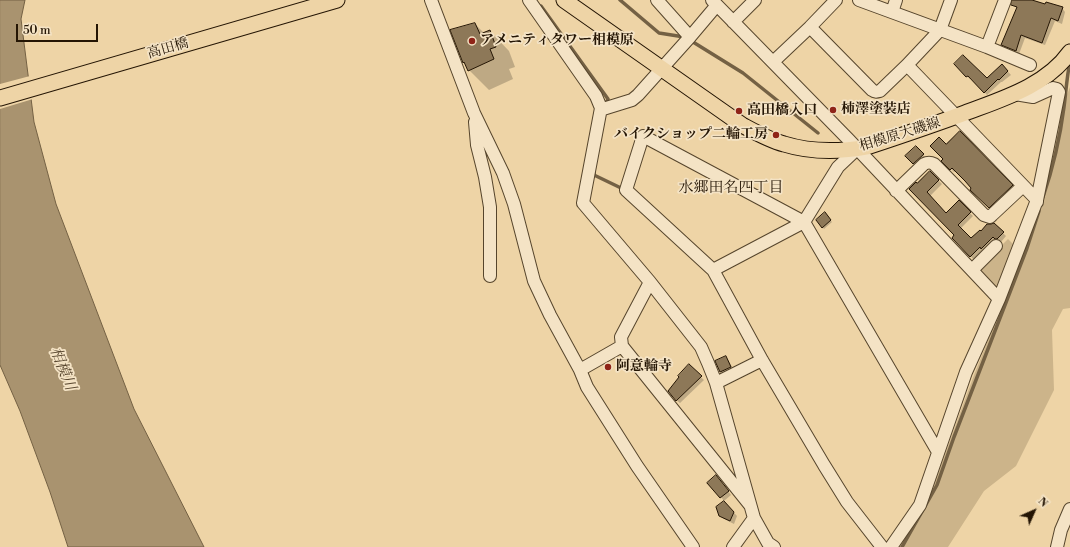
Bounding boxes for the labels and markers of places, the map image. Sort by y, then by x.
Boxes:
place label: アメニティタワー相模原 [480,33,634,49]
marker: アメニティタワー相模原 [467,36,477,46]
place label: 柿澤塗装店 [841,102,911,118]
place label: 高田橋入口 [747,103,817,119]
marker: 柿澤塗装店 [828,105,838,115]
marker: 高田橋入口 [734,106,744,116]
place label: バイクショップ二輪工房 [614,127,768,143]
marker: バイクショップ二輪工房 [771,130,781,140]
place label: 阿意輪寺 [616,359,672,375]
marker: 阿意輪寺 [603,362,613,372]

